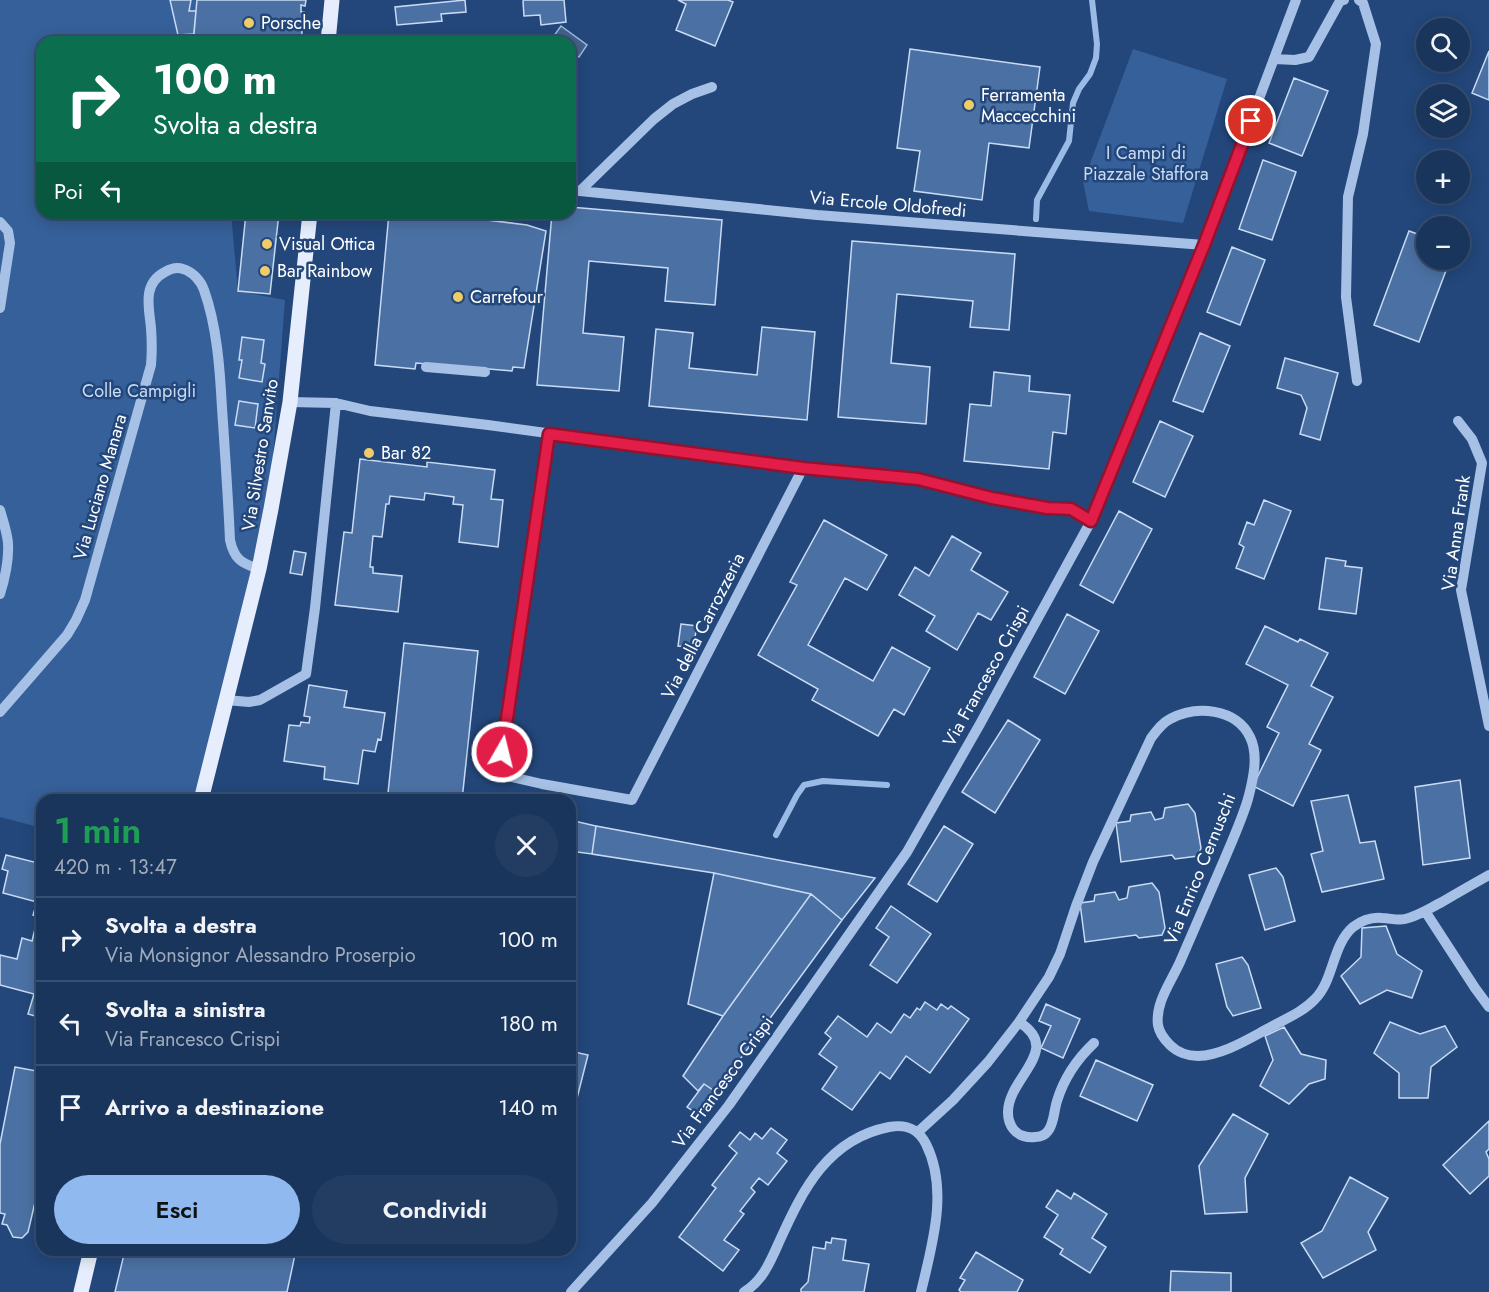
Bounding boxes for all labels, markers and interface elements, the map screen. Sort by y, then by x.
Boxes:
place label: Porsche [261,10,321,36]
marker: Porsche [242,16,256,30]
map controls [1416,18,1470,270]
button: search [1416,18,1470,72]
text: 100 m [153,49,277,110]
icon: right [54,60,132,138]
place label: Ferramenta Maccecchini [981,82,1076,129]
button: layers [1416,84,1470,138]
pin [1225,95,1276,146]
marker: Ferramenta Maccecchini [962,98,976,112]
icon: arrive [1234,104,1267,137]
text: Svolta a destra [153,105,318,144]
park label: I Campi di Piazzale Staffora [1083,140,1209,187]
button: + [1416,150,1470,204]
icon: left [95,174,128,207]
text: Poi [54,175,83,207]
street label: Via Ercole Oldofredi [808,184,968,224]
button: − [1416,216,1470,270]
place label: Visual Ottica [279,231,375,257]
marker: Visual Ottica [260,237,274,251]
place label: Bar Rainbow [277,258,373,284]
marker: Bar Rainbow [258,264,272,278]
place label: Carrefour [470,284,544,310]
marker: Carrefour [451,290,465,304]
street label: Via Silvestro Sanvito [235,377,285,533]
park label: Colle Campigli [82,378,196,404]
street label: Via Luciano Manara [67,411,133,563]
place label: Bar 82 [381,440,431,466]
marker: Bar 82 [362,446,376,460]
street label: Via Anna Frank [1435,474,1477,592]
street label: Via della Carrozzeria [655,548,751,704]
street label: Via Francesco Crispi [936,601,1036,751]
position arrow [470,720,534,784]
street label: Via Enrico Cernuschi [1158,789,1242,949]
text: 1 min [54,804,141,856]
button: close [495,814,558,877]
text: 420 m · 13:47 [54,853,177,882]
text: Svolta a destra [105,909,257,941]
icon: right [54,923,87,956]
text: 100 m [498,923,558,955]
text: Via Monsignor Alessandro Proserpio [105,941,416,970]
text: Svolta a sinistra [105,993,266,1025]
icon: left [54,1007,87,1040]
text: 180 m [499,1007,558,1039]
street label: Via Francesco Crispi [666,1010,780,1154]
text: Via Francesco Crispi [105,1025,280,1054]
icon: arrive [54,1091,87,1124]
text: Arrivo a destinazione [105,1091,324,1123]
text: 140 m [498,1091,558,1123]
button: Esci [54,1175,300,1244]
button: Condividi [312,1175,558,1244]

